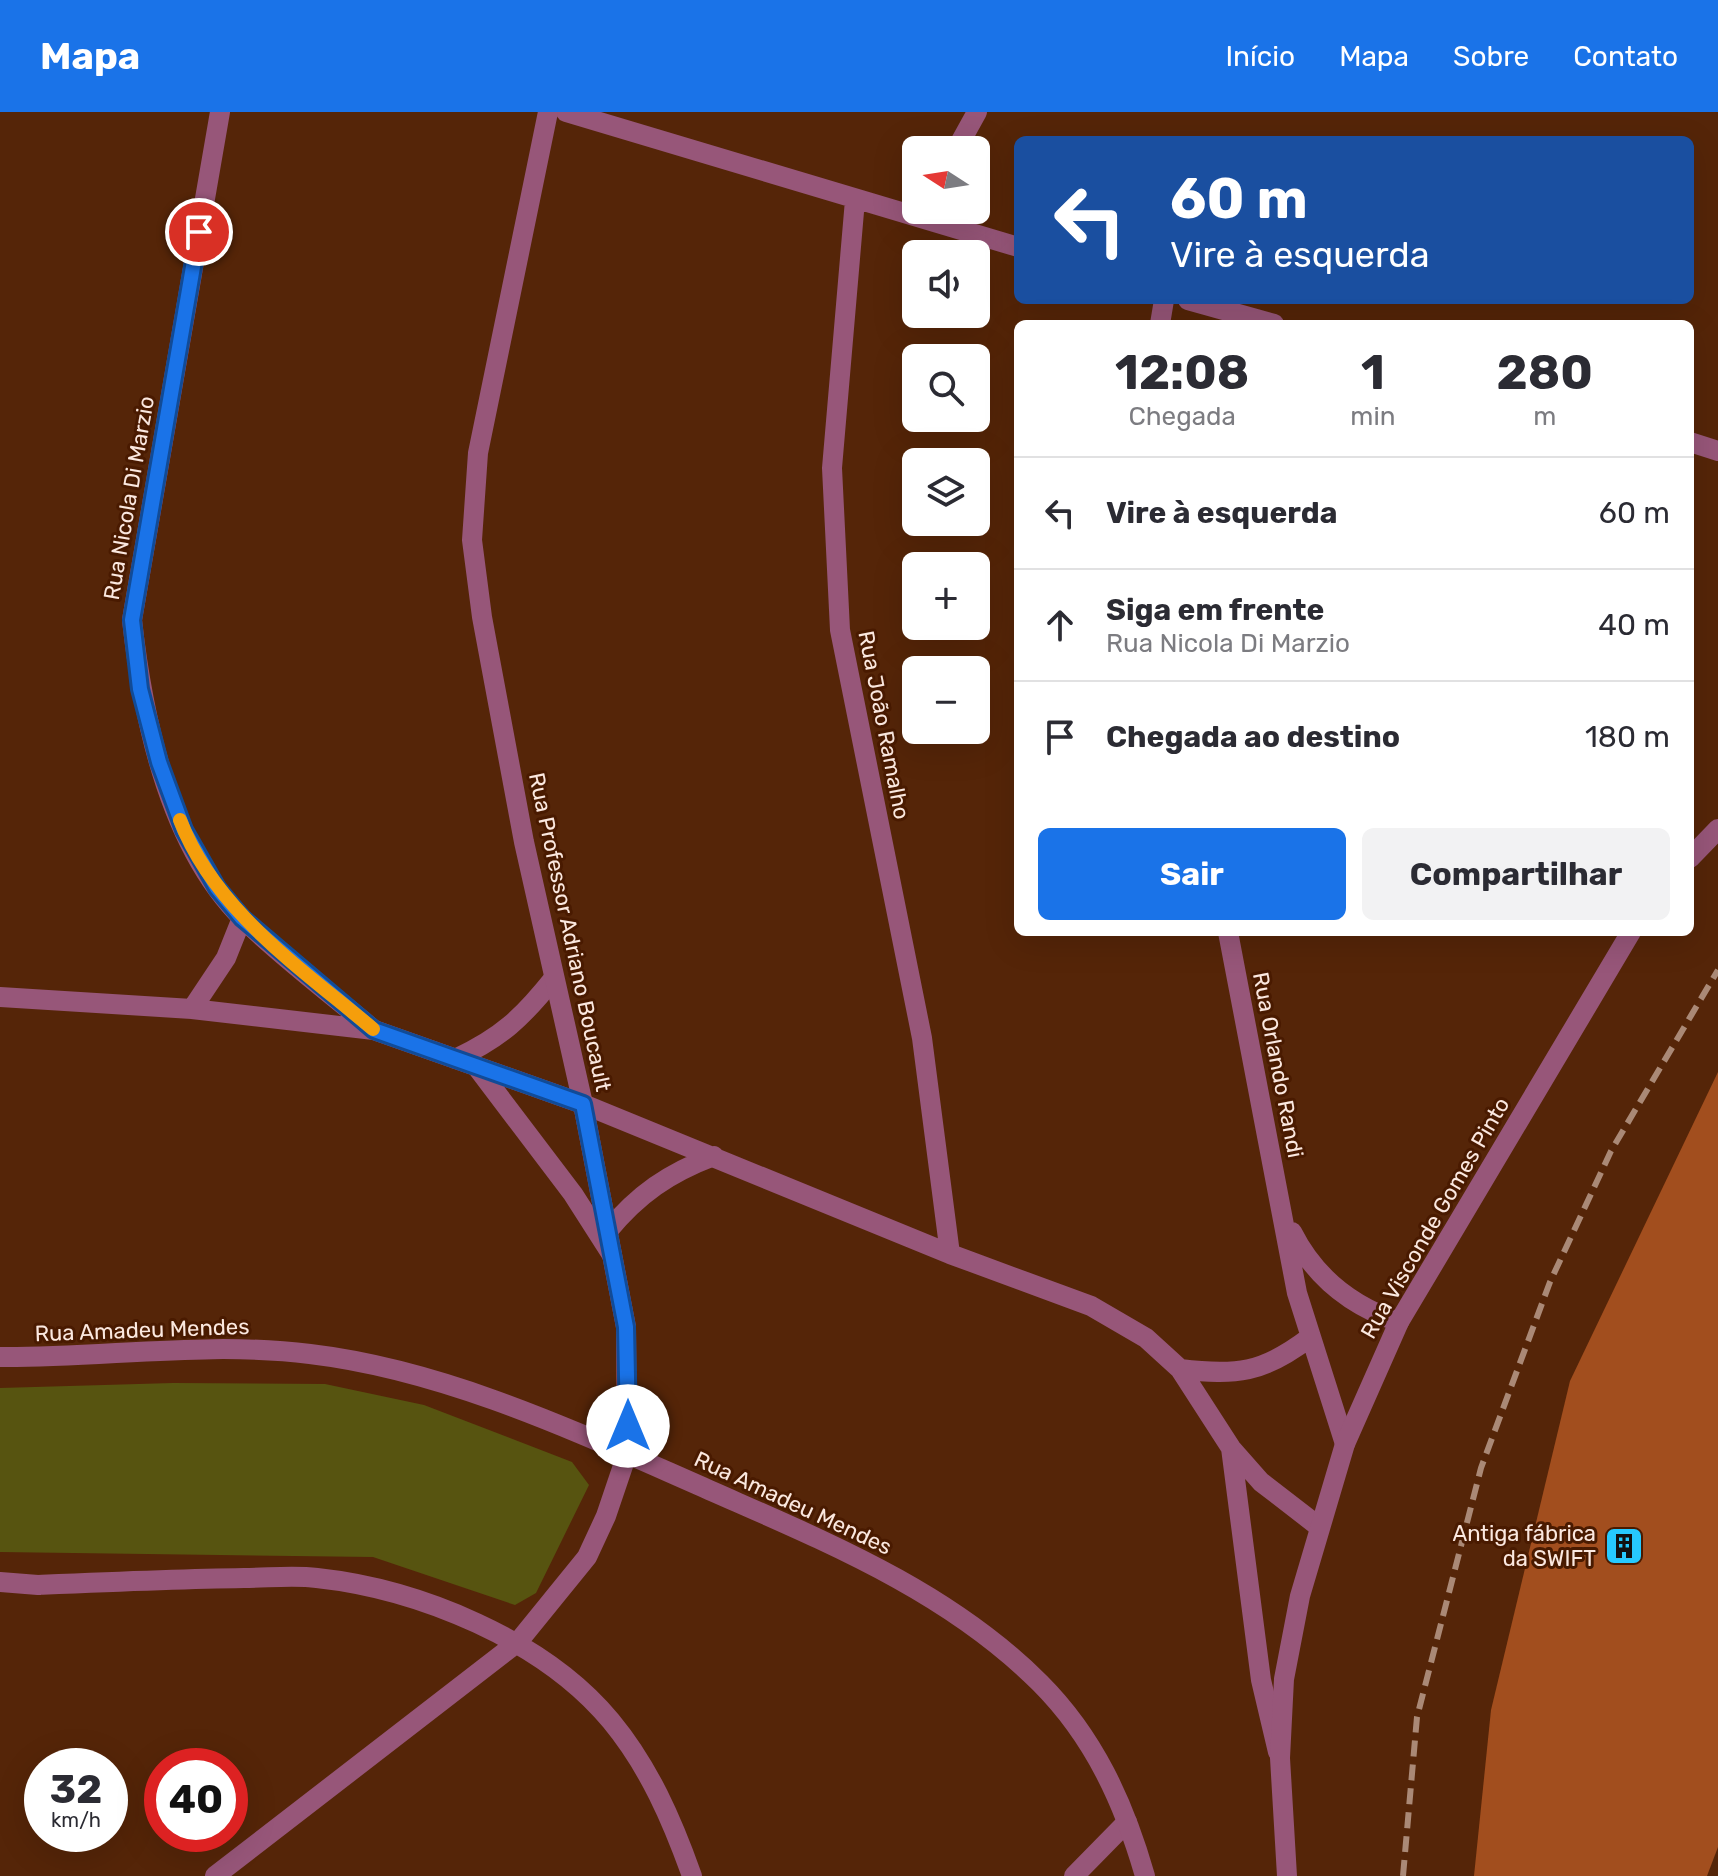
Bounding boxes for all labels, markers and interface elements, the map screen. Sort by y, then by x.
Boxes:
text: Mapa [40,33,140,79]
text: Início [1225,40,1295,73]
text: Mapa [1339,40,1409,73]
text: Sobre [1453,40,1529,73]
text: Contato [1573,40,1678,73]
north arrow [902,136,990,224]
map controls [902,136,990,744]
text: 60 m [1170,166,1308,232]
icon: left [1038,168,1142,272]
pin [165,198,233,266]
icon: arrive [177,210,221,254]
text: Vire à esquerda [1170,233,1430,276]
button: sound [902,240,990,328]
button: search [902,344,990,432]
text: 12:08 [1115,344,1249,401]
text: 1 [1361,344,1385,401]
text: 280 [1497,344,1593,401]
street label: Rua Nicola Di Marzio [98,394,160,602]
text: Chegada [1128,401,1236,432]
text: min [1350,401,1396,432]
text: m [1533,401,1556,432]
button: layers [902,448,990,536]
icon: left [1038,491,1082,535]
text: Vire à esquerda [1106,495,1337,531]
text: 60 m [1599,495,1670,531]
button: + [902,552,990,640]
text: Siga em frente [1106,592,1324,628]
icon: ahead [1038,603,1082,647]
text: 40 m [1598,607,1670,643]
street label: Rua João Ramalho [852,628,916,822]
text: Rua Nicola Di Marzio [1106,628,1350,659]
button: − [902,656,990,744]
icon: arrive [1038,715,1082,759]
text: Chegada ao destino [1106,719,1400,755]
text: 180 m [1585,719,1670,755]
street label: Rua Professor Adriano Boucault [523,770,617,1094]
button: Sair [1038,828,1346,920]
button: Compartilhar [1362,828,1670,920]
street label: Rua Orlando Randi [1247,970,1309,1160]
street label: Rua Visconde Gomes Pinto [1355,1092,1515,1344]
street label: Rua Amadeu Mendes [34,1313,250,1347]
position arrow [586,1384,670,1468]
street label: Rua Amadeu Mendes [690,1445,896,1561]
place label: Antiga fábrica da SWIFT [1452,1520,1596,1572]
building icon: Antiga fábrica da SWIFT [1603,1525,1645,1567]
speed limit sign: 40 [144,1748,248,1852]
text: 32 [50,1766,102,1813]
text: km/h [51,1808,101,1832]

